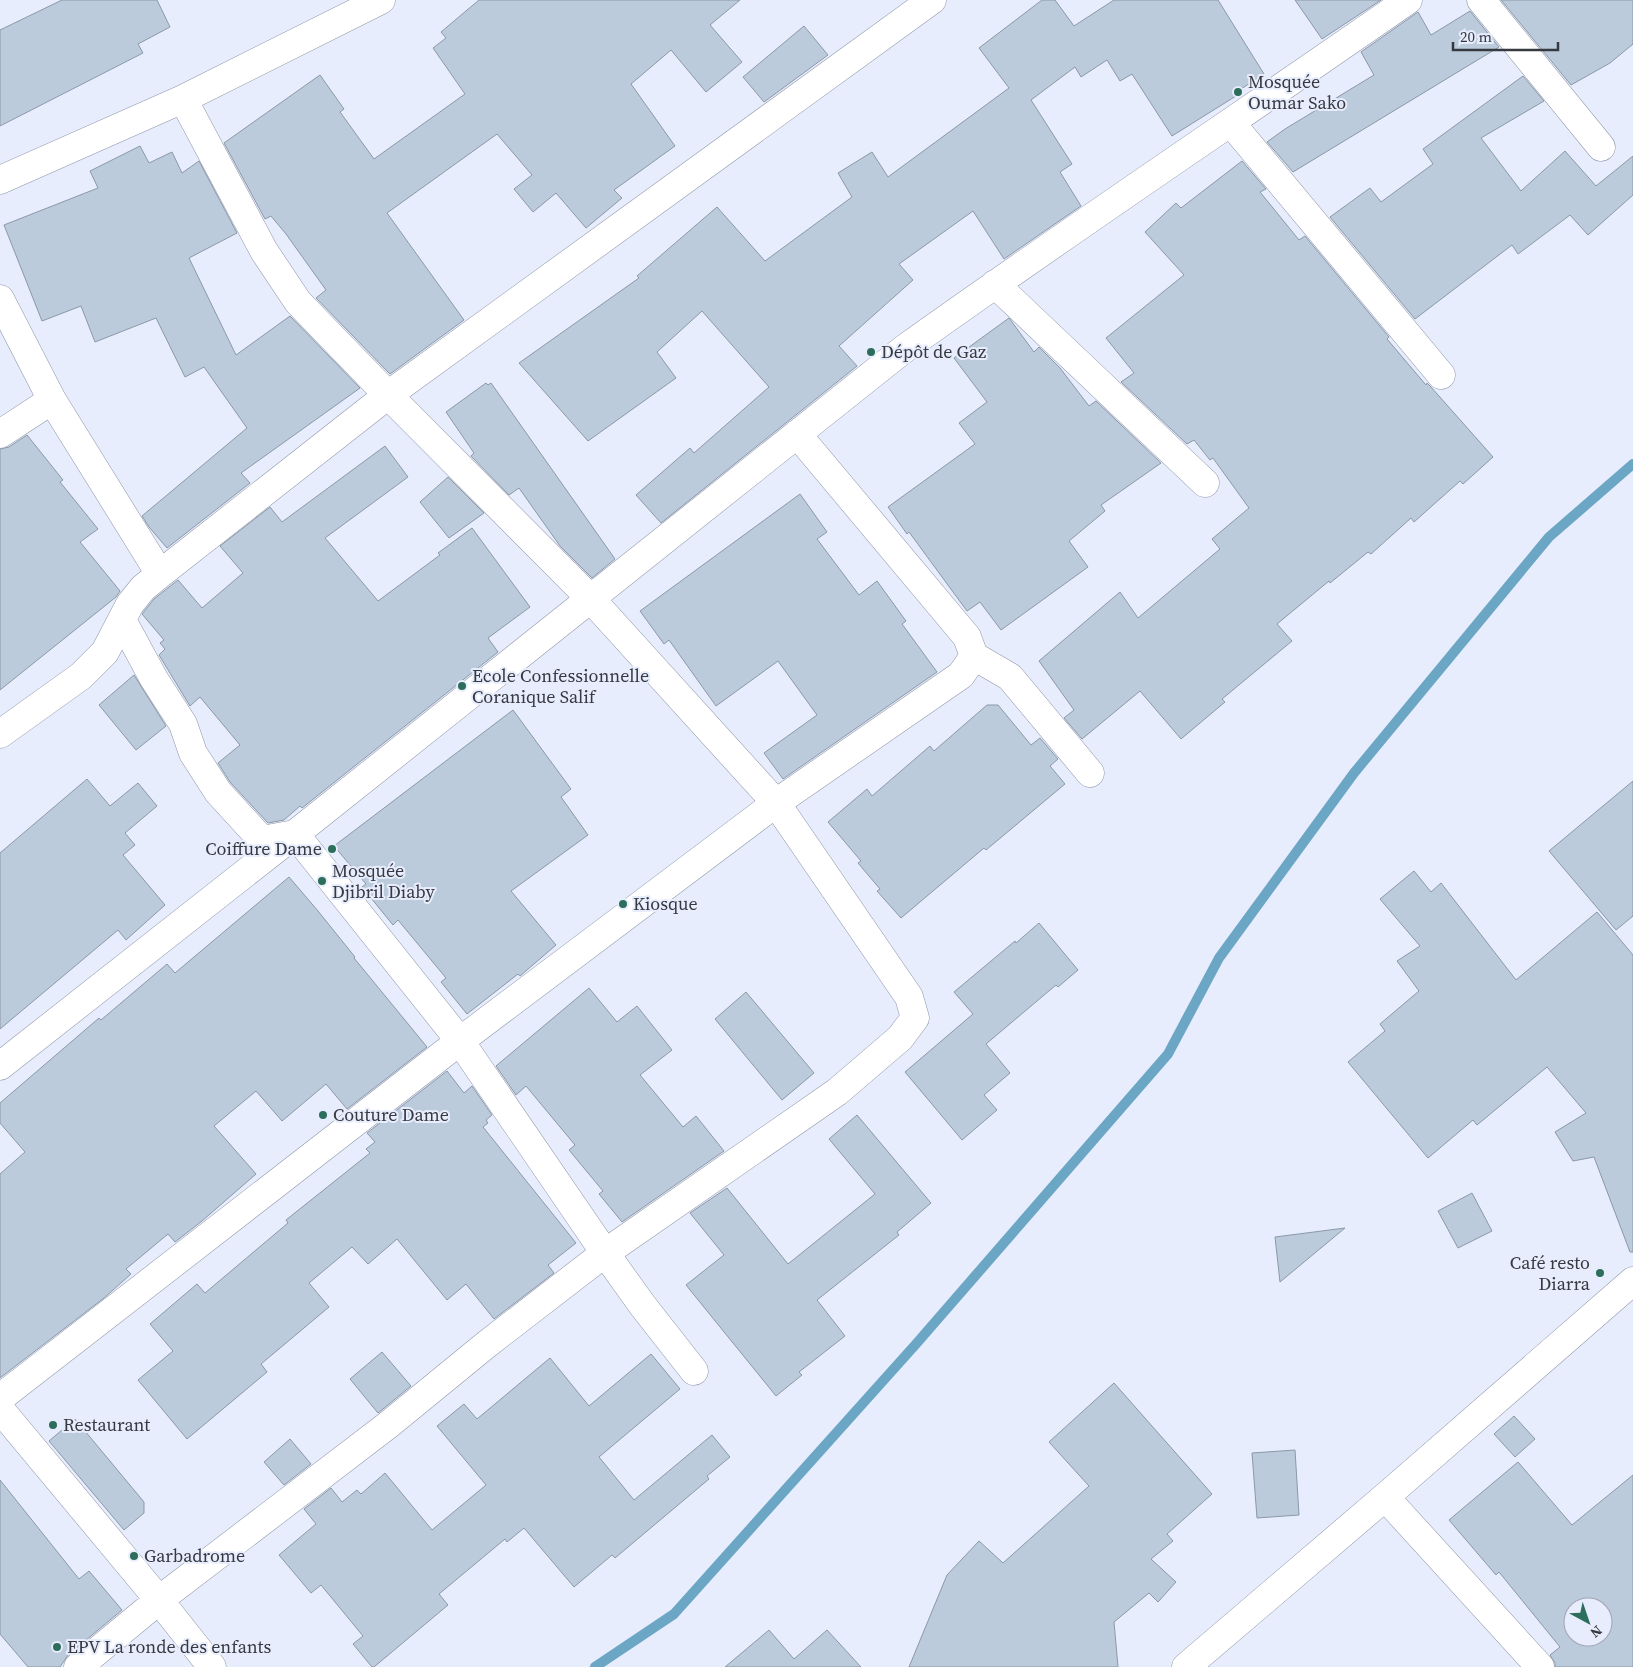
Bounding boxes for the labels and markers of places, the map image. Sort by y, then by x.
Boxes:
place label: Mosquée Oumar Sako [1248,69,1346,115]
marker: Mosquée Oumar Sako [1232,86,1244,98]
place label: Dépôt de Gaz [881,339,986,364]
marker: Dépôt de Gaz [865,346,877,358]
place label: Ecole Confessionnelle Coranique Salif [472,663,649,709]
marker: Ecole Confessionnelle Coranique Salif [456,680,468,692]
place label: Coiffure Dame [205,836,322,861]
marker: Coiffure Dame [326,843,338,855]
place label: Mosquée Djibril Diaby [332,858,436,904]
marker: Mosquée Djibril Diaby [316,875,328,887]
place label: Kiosque [633,891,698,916]
marker: Kiosque [617,898,629,910]
place label: Couture Dame [333,1102,449,1127]
marker: Couture Dame [317,1109,329,1121]
place label: Café resto Diarra [1510,1250,1591,1296]
marker: Café resto Diarra [1594,1267,1606,1279]
place label: Restaurant [63,1412,150,1437]
marker: Restaurant [47,1419,59,1431]
place label: Garbadrome [144,1543,245,1568]
marker: Garbadrome [128,1550,140,1562]
place label: EPV La ronde des enfants [67,1634,271,1659]
marker: EPV La ronde des enfants [51,1641,63,1653]

